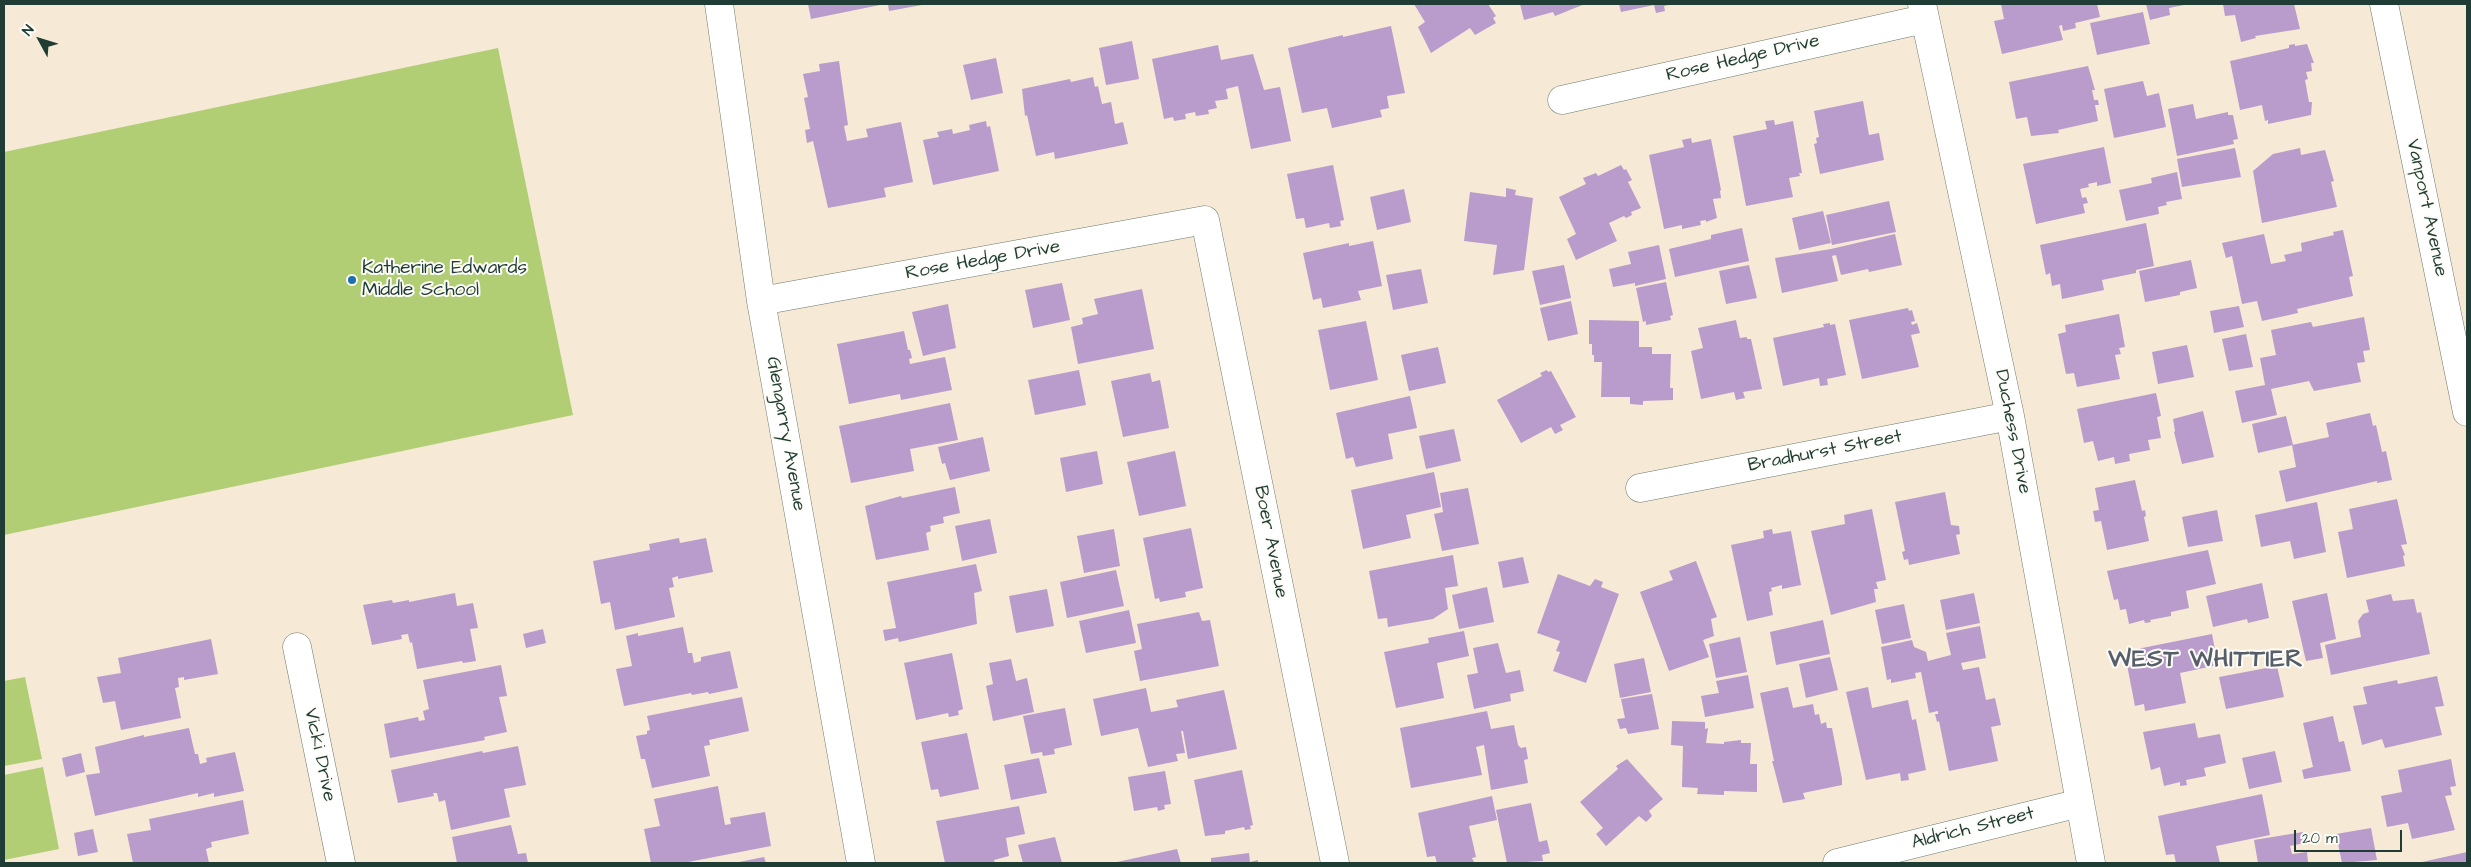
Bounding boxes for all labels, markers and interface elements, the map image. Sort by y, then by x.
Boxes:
north arrow [15,15,65,65]
text: N [18,21,39,40]
street label: Rose Hedge Drive [1664,30,1822,88]
street label: Vanport Avenue [2400,137,2452,279]
street label: Rose Hedge Drive [904,236,1062,286]
place label: Katherine Edwards Middle School [362,258,527,302]
marker: Katherine Edwards Middle School [346,274,358,286]
street label: Glengarry Avenue [760,355,810,513]
street label: Duchess Drive [1989,368,2035,496]
street label: Bradhurst Street [1746,426,1904,478]
street label: Boer Avenue [1248,484,1292,600]
district label: WEST WHITTIER [2107,647,2305,675]
street label: Vicki Drive [298,706,340,804]
street label: Aldrich Street [1909,803,2037,855]
scale bar [2296,820,2404,852]
text: 20 m [2302,828,2338,849]

